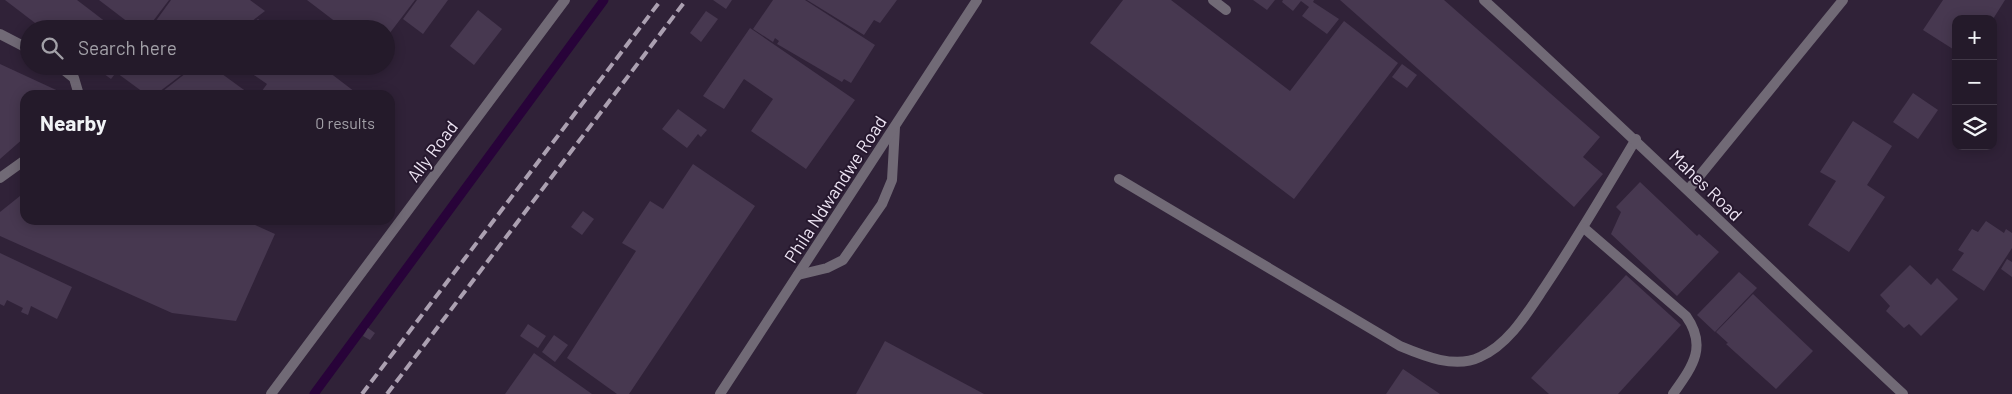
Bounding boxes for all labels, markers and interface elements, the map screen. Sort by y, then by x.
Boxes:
map controls [1952,15,1997,150]
button: + [1952,15,1997,60]
search box [20,20,395,75]
icon: search [38,34,66,62]
text: Search here [78,36,177,59]
button: − [1952,60,1997,105]
button: layers [1952,105,1997,150]
text: Nearby [40,110,106,135]
street label: Phila Ndwandwe Road [779,111,891,267]
text: 0 results [315,113,375,132]
street label: Ally Road [402,116,462,186]
street label: Mahes Road [1665,145,1747,225]

